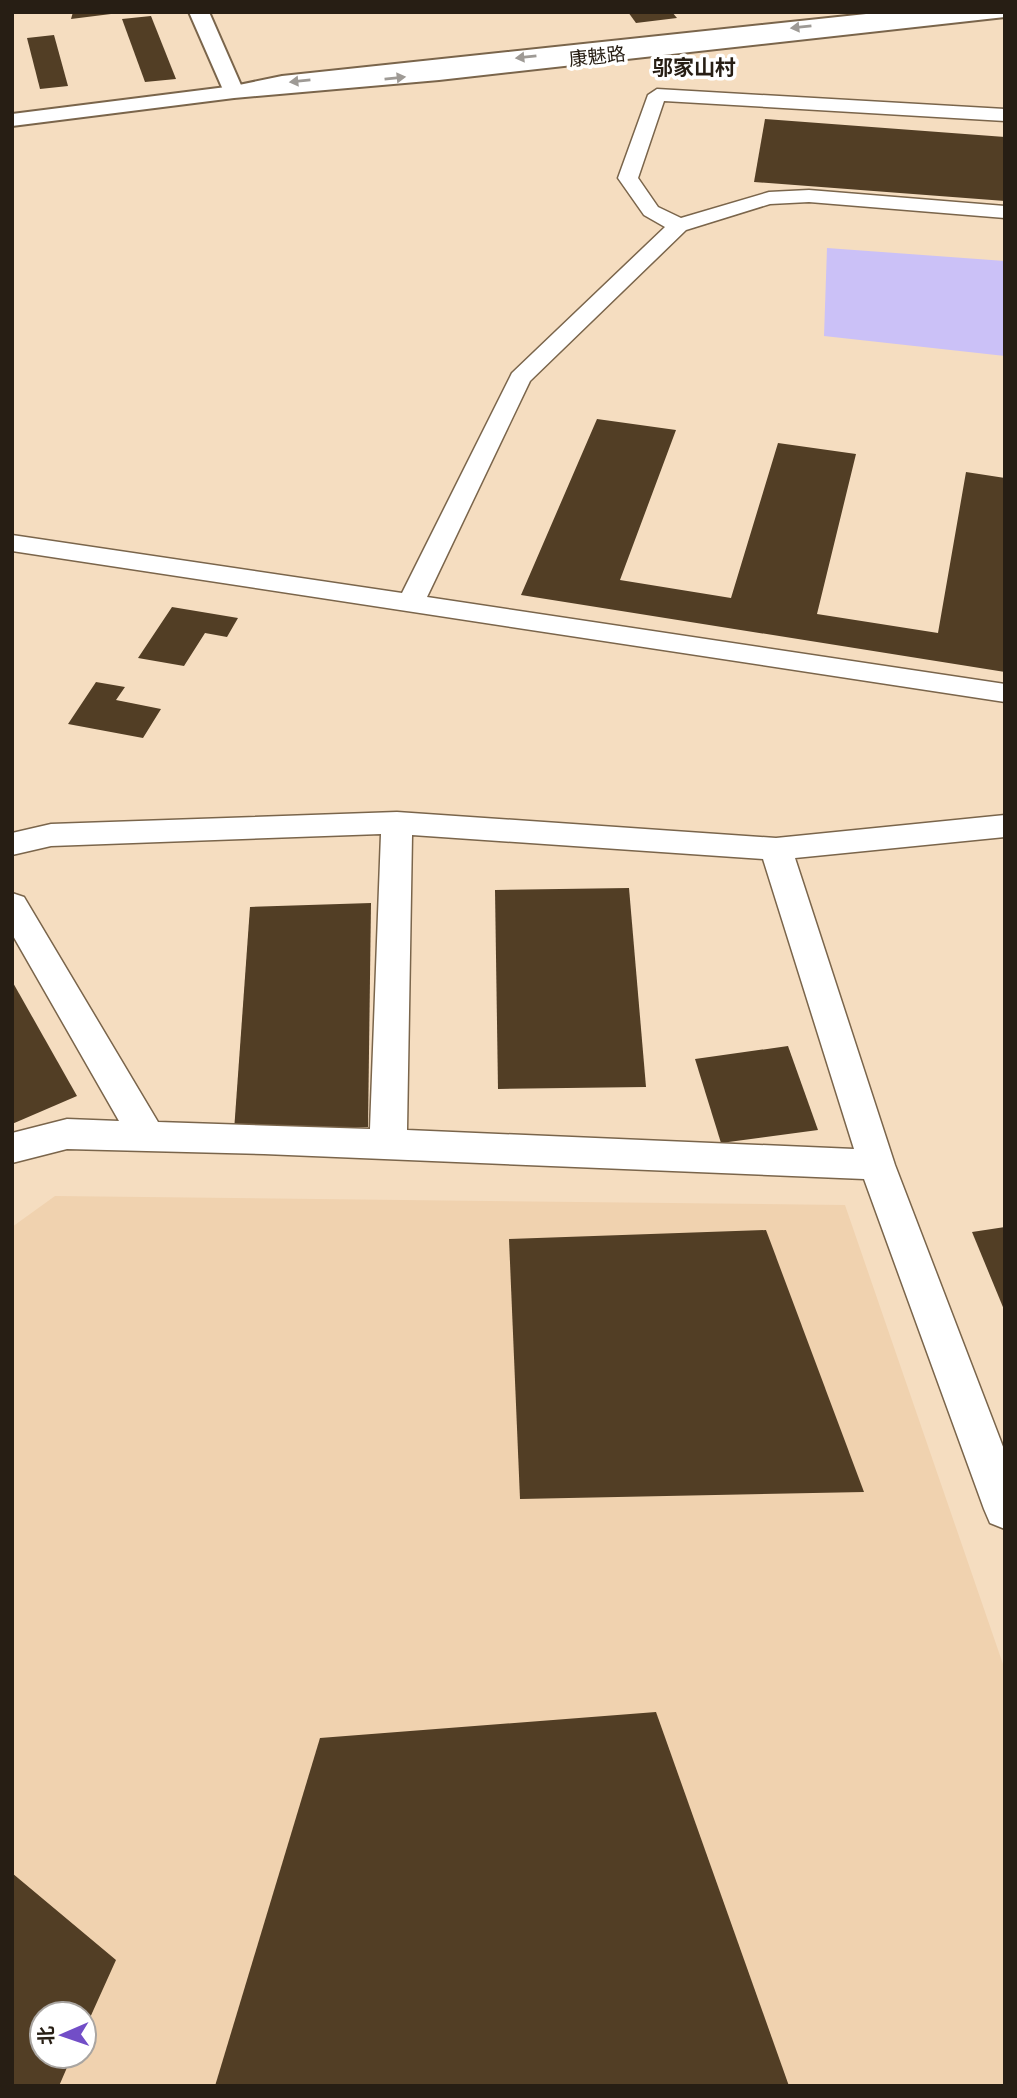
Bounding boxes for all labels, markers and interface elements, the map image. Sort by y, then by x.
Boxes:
one-way arrow [790,22,812,33]
street label: 康魅路 [567,41,627,71]
one-way arrow [515,51,537,62]
district label: 邬家山村 [652,54,736,80]
one-way arrow [384,72,406,83]
one-way arrow [288,75,310,86]
north arrow [28,2000,98,2070]
text: 北 [34,2026,58,2046]

